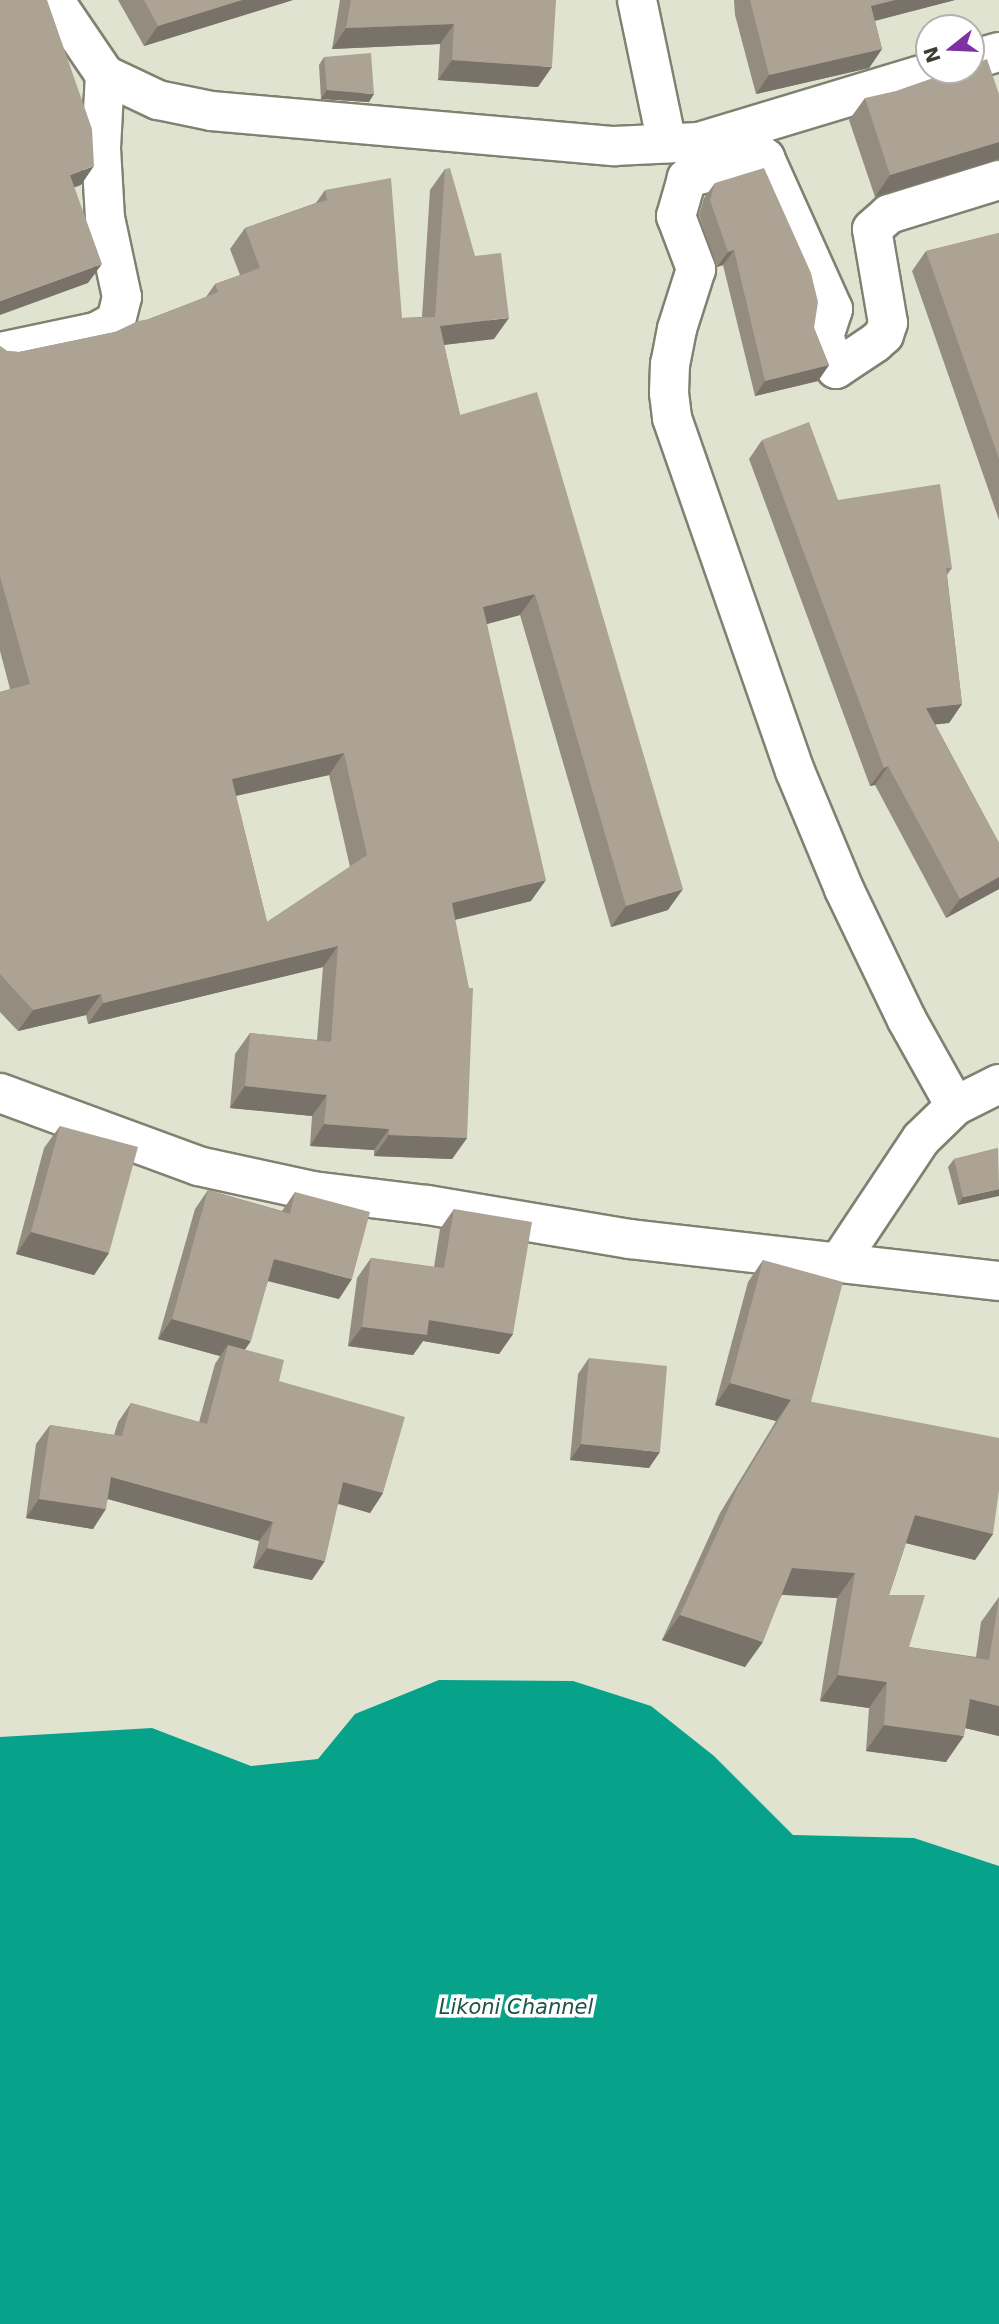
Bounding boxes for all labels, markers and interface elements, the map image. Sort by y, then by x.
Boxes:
north arrow [915,14,985,84]
text: N [919,44,945,66]
water label: Likoni Channel [439,1994,593,2020]

